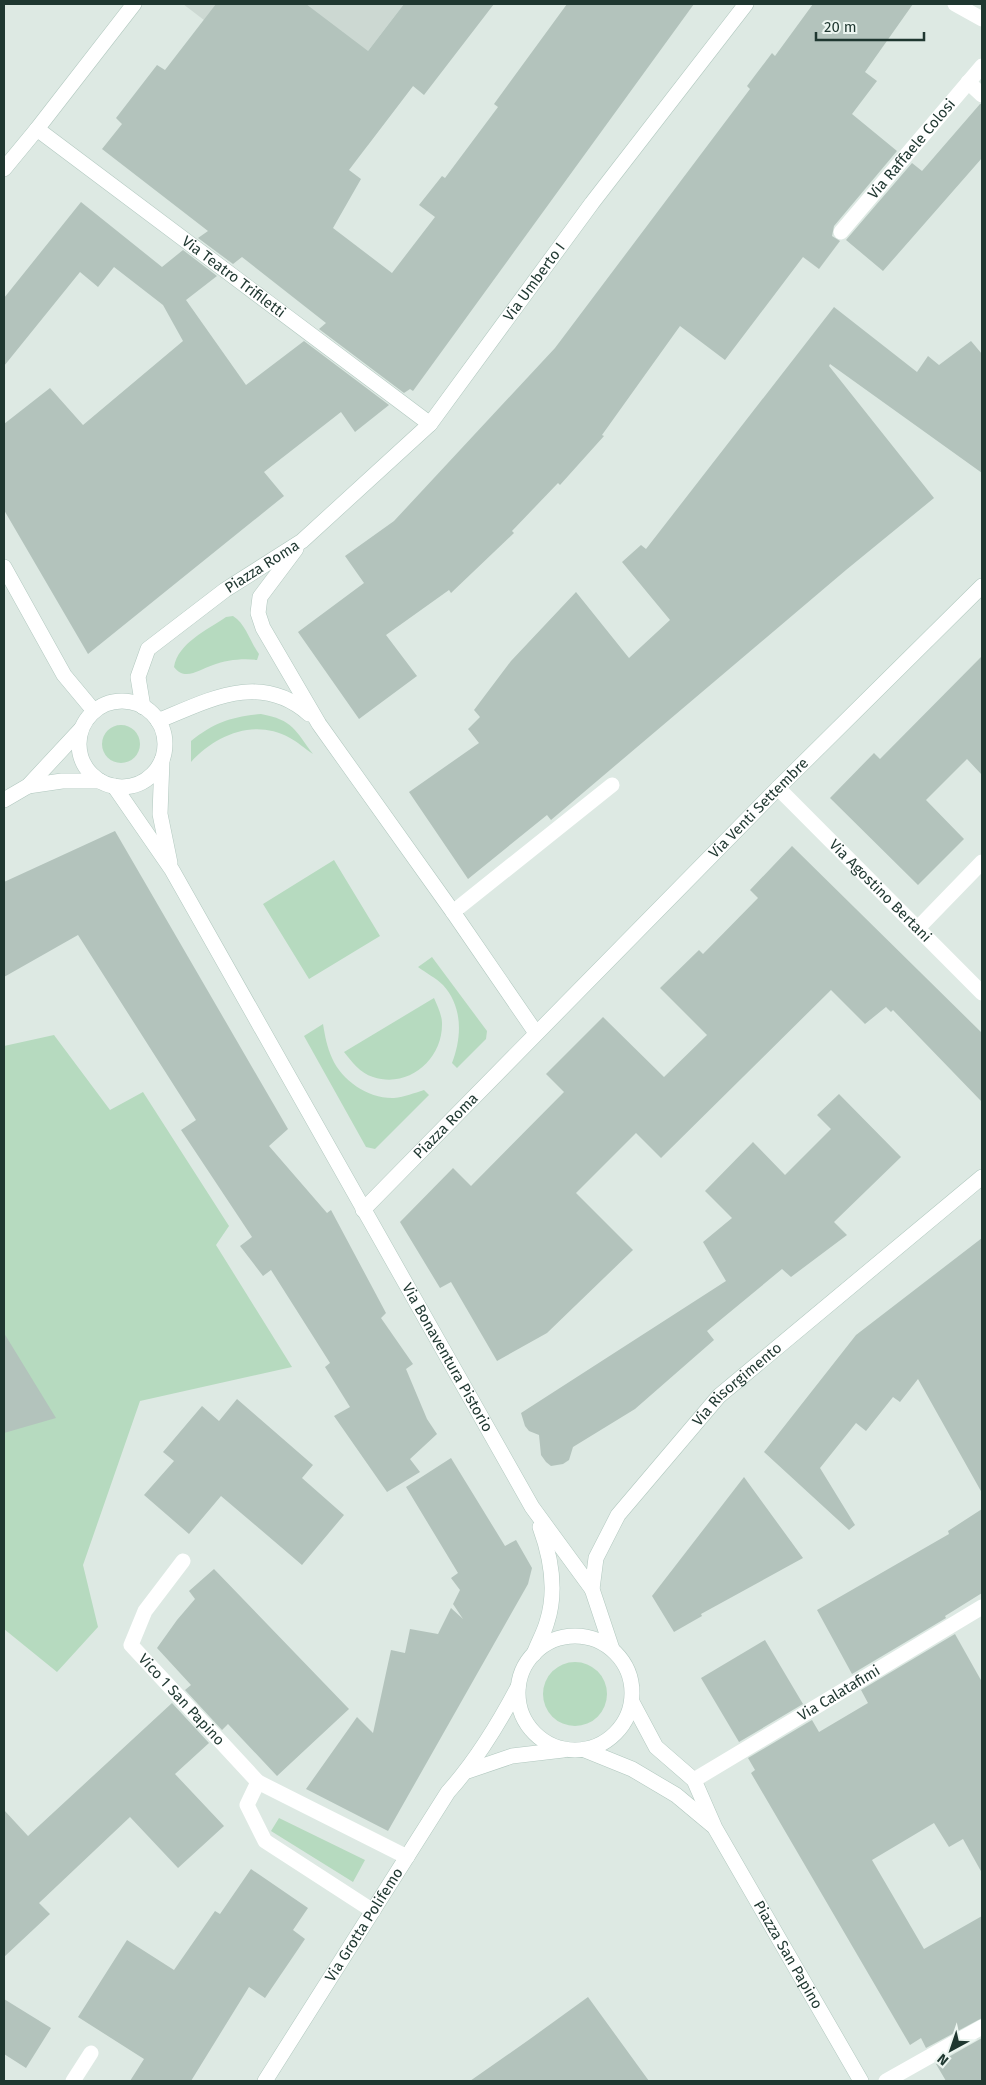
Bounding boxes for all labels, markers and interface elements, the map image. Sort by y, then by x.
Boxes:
scale bar [816,10,924,42]
text: 20 m [824,18,857,36]
street label: Via Raffaele Colosi [864,95,959,203]
street label: Via Teatro Trifiletti [178,232,289,321]
street label: Via Umberto I [499,239,569,325]
street label: Piazza Roma [221,536,303,597]
street label: Via Venti Settembre [705,754,812,862]
street label: Via Agostino Bertani [825,836,935,946]
street label: Piazza Roma [410,1089,482,1162]
street label: Via Bonaventura Pistorio [398,1280,497,1435]
street label: Via Risorgimento [689,1339,785,1430]
street label: Vico 1 San Papino [135,1650,229,1749]
street label: Via Calatafimi [794,1661,883,1725]
street label: Via Grotta Polifemo [321,1864,407,1985]
street label: Piazza San Papino [750,1897,826,2012]
north arrow [926,2025,976,2075]
text: N [934,2050,952,2069]

